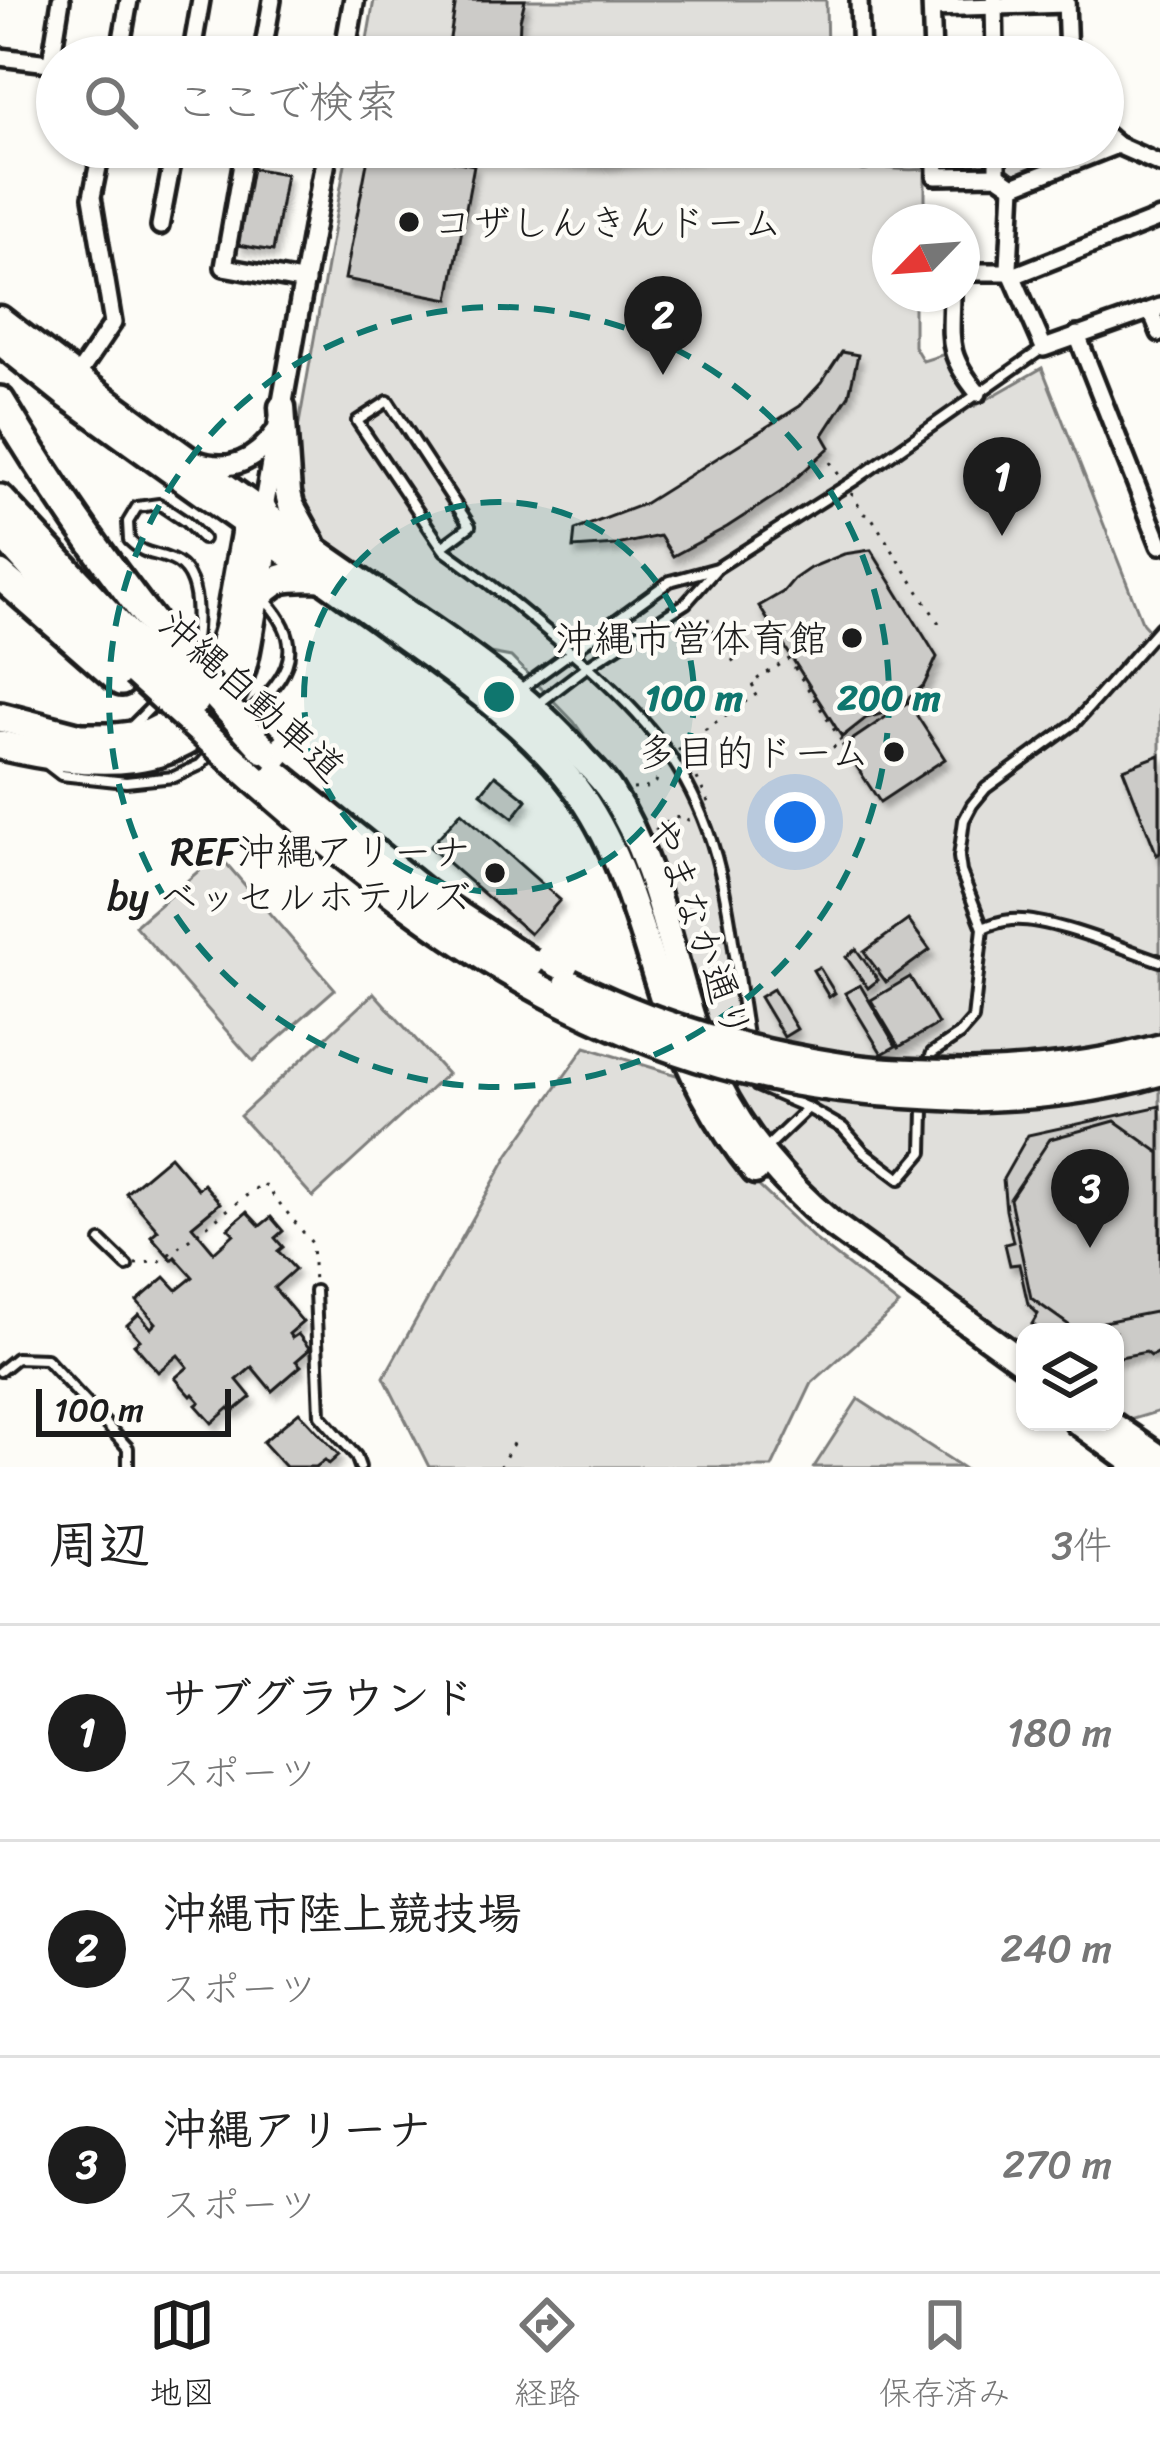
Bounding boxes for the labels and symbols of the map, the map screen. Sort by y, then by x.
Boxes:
place label: コザしんきんドーム [433,188,782,257]
north arrow [872,204,980,312]
marker: コザしんきんドーム [396,209,422,235]
pin: 2 [624,276,702,375]
pin: 1 [963,437,1041,536]
street label: 沖縄自動車道 [142,592,362,800]
place label: 沖縄市営体育館 [555,604,828,673]
marker: 沖縄市営体育館 [839,625,865,651]
text: 100 m [645,666,743,730]
text: 200 m [837,666,941,730]
centre of rings [478,676,520,718]
place label: 多目的ドーム [638,718,870,787]
marker: 多目的ドーム [881,739,907,765]
your location [765,792,825,852]
street label: やまなか通り [628,806,772,1050]
place label: REF沖縄アリーナ by ベッセルホテルズ [107,817,471,931]
marker: REF沖縄アリーナ by ベッセルホテルズ [482,860,508,886]
pin: 3 [1051,1149,1129,1248]
scale bar [36,1383,231,1436]

